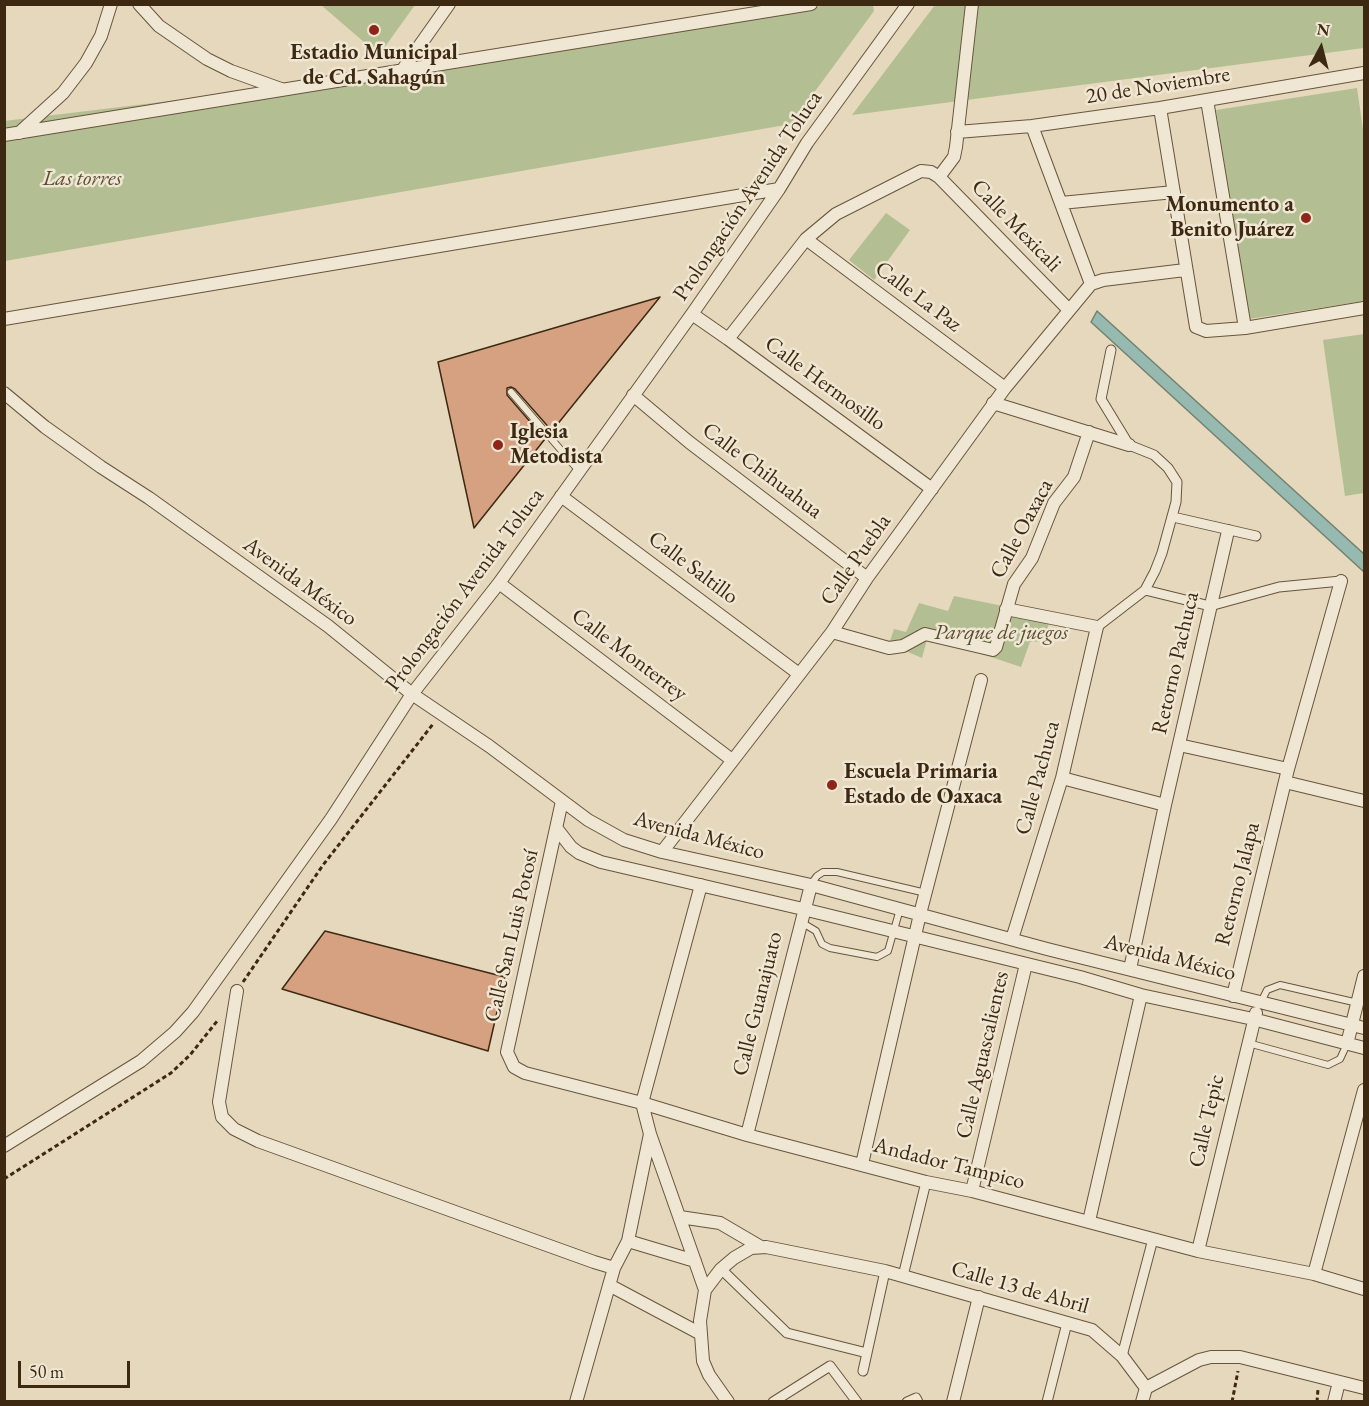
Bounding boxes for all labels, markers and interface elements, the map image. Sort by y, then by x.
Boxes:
north arrow [1291,18,1351,78]
text: N [1316,18,1331,41]
marker: Estadio Municipal de Cd. Sahagún [367,23,381,37]
place label: Estadio Municipal de Cd. Sahagún [290,40,458,92]
street label: 20 de Noviembre [1084,62,1232,110]
street label: Prolongación Avenida Toluca [668,86,828,306]
park label: Las torres [42,166,122,192]
street label: Calle Mexicali [965,174,1067,278]
place label: Monumento a Benito Juárez [1165,192,1294,243]
marker: Monumento a Benito Juárez [1299,211,1313,225]
street label: Calle La Paz [869,256,967,338]
street label: Calle Hermosillo [759,331,891,437]
street label: Calle Chihuahua [697,417,827,525]
place label: Iglesia Metodista [510,419,603,470]
marker: Iglesia Metodista [491,438,505,452]
street label: Calle Oaxaca [985,475,1059,583]
street label: Prolongación Avenida Toluca [380,483,550,697]
street label: Calle Puebla [815,509,897,611]
street label: Calle Saltillo [643,526,743,610]
street label: Avenida México [238,532,362,632]
street label: Retorno Pachuca [1147,589,1205,737]
street label: Calle Monterrey [566,603,692,707]
park label: Parque de juegos [934,620,1068,646]
street label: Calle Pachuca [1010,718,1066,838]
place label: Escuela Primaria Estado de Oaxaca [844,759,1002,810]
marker: Escuela Primaria Estado de Oaxaca [825,778,839,792]
street label: Avenida México [631,806,767,866]
street label: Retorno Jalapa [1210,819,1266,949]
street label: Calle San Luis Potosí [479,847,545,1025]
street label: Calle Guanajuato [727,929,789,1079]
street label: Avenida México [1102,929,1238,987]
street label: Calle Aguascalientes [951,969,1015,1141]
street label: Calle Tepic [1183,1072,1231,1170]
street label: Andador Tampico [871,1132,1027,1196]
street label: Calle 13 de Abril [948,1256,1092,1320]
scale bar [21,1349,134,1387]
text: 50 m [29,1360,64,1383]

